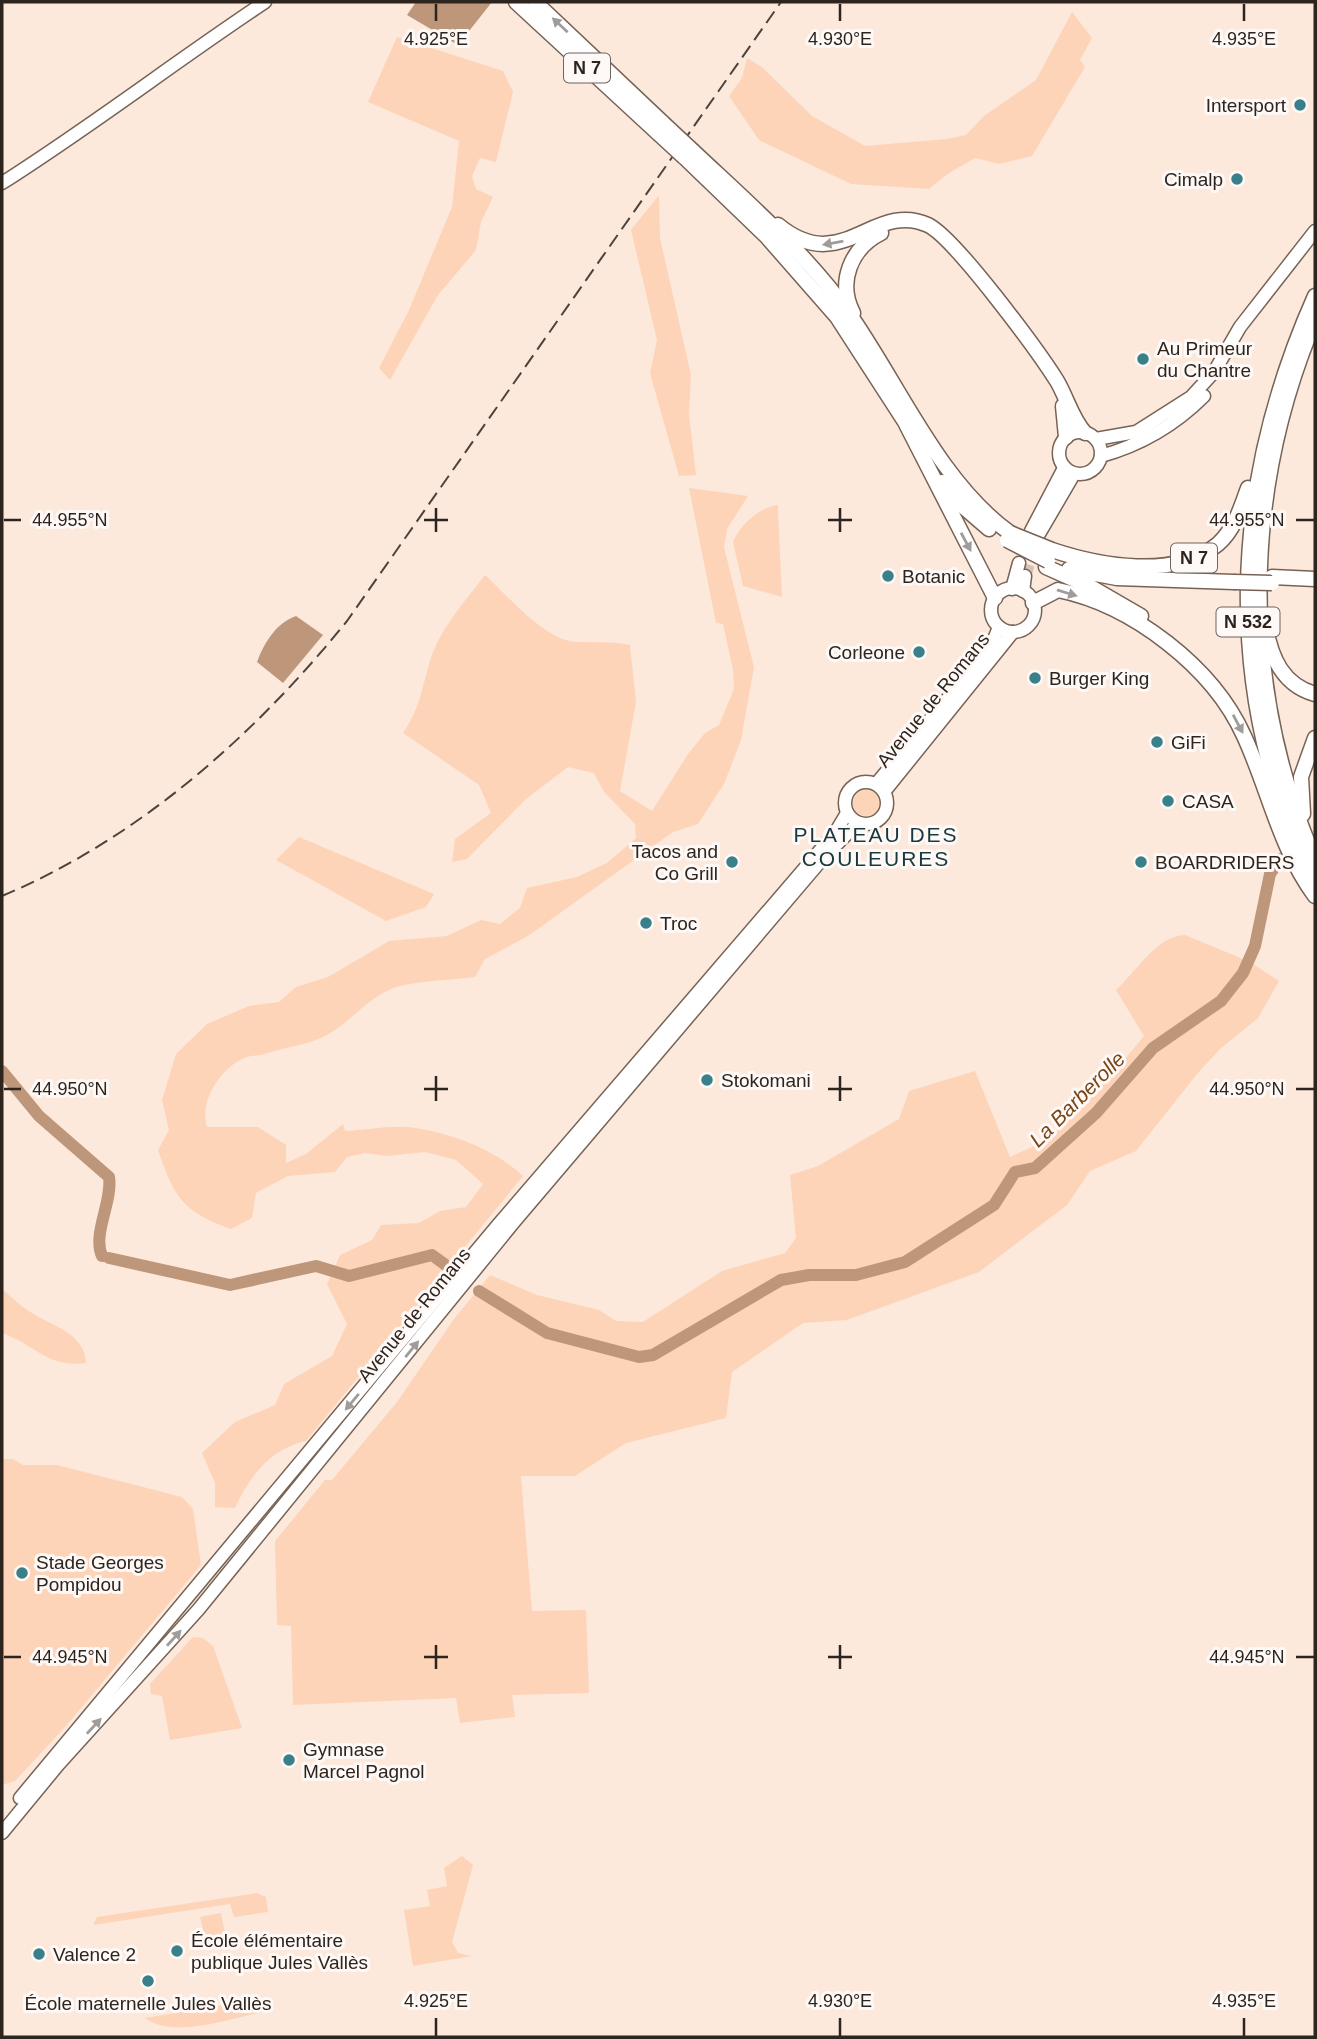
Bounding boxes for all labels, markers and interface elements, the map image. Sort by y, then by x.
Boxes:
one-way arrow [552,18,569,34]
text: 4.925°E [404,29,468,49]
text: 4.930°E [808,29,872,49]
text: 4.935°E [1212,29,1276,49]
road number: N 7 [564,54,610,82]
place label: Intersport [1206,95,1287,116]
marker: Intersport [1292,97,1308,113]
place label: Cimalp [1164,169,1223,190]
marker: Cimalp [1229,171,1245,187]
one-way arrow [822,238,844,249]
place label: Au Primeur du Chantre [1157,338,1253,381]
marker: Au Primeur du Chantre [1135,351,1151,367]
text: 44.955°N [32,510,108,530]
text: 44.955°N [1209,510,1285,530]
one-way arrow [959,532,971,552]
road number: N 7 [1171,544,1217,572]
place label: Botanic [902,566,965,587]
marker: Botanic [880,568,896,584]
one-way arrow [1057,589,1078,599]
road number: N 532 [1216,608,1280,636]
street label: Avenue de Romans [872,629,994,771]
place label: Corleone [828,642,905,663]
marker: Corleone [911,644,927,660]
place label: Burger King [1049,668,1149,689]
marker: Burger King [1027,670,1043,686]
one-way arrow [1231,714,1243,734]
place label: GiFi [1171,732,1206,753]
marker: GiFi [1149,734,1165,750]
place label: CASA [1182,791,1234,812]
marker: CASA [1160,793,1176,809]
district label: PLATEAU DES COULEURES [793,823,959,870]
place label: Tacos and Co Grill [631,841,718,884]
place label: BOARDRIDERS [1155,852,1294,873]
marker: Tacos and Co Grill [724,854,740,870]
marker: BOARDRIDERS [1133,854,1149,870]
place label: Troc [660,913,697,934]
marker: Troc [638,915,654,931]
water label: La Barberolle [1025,1047,1129,1151]
place label: Stokomani [721,1070,811,1091]
marker: Stokomani [699,1072,715,1088]
text: 44.950°N [32,1079,108,1099]
text: 44.950°N [1209,1079,1285,1099]
street label: Avenue de Romans [353,1244,475,1386]
one-way arrow [404,1340,418,1358]
one-way arrow [345,1392,360,1410]
place label: Stade Georges Pompidou [36,1552,164,1595]
marker: Stade Georges Pompidou [14,1565,30,1581]
one-way arrow [165,1630,181,1647]
text: 44.945°N [32,1647,108,1667]
text: 44.945°N [1209,1647,1285,1667]
one-way arrow [86,1718,102,1735]
place label: Gymnase Marcel Pagnol [303,1739,424,1782]
marker: Gymnase Marcel Pagnol [281,1752,297,1768]
place label: École élémentaire publique Jules Vallès [191,1930,368,1973]
marker: École élémentaire publique Jules Vallès [169,1943,185,1959]
place label: Valence 2 [53,1944,136,1965]
marker: Valence 2 [31,1946,47,1962]
marker: École maternelle Jules Vallès [140,1973,156,1989]
text: 4.925°E [404,1991,468,2011]
text: 4.930°E [808,1991,872,2011]
text: 4.935°E [1212,1991,1276,2011]
place label: École maternelle Jules Vallès [25,1993,271,2014]

